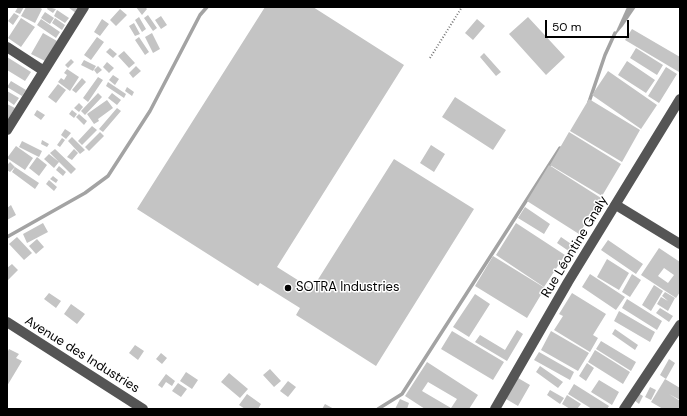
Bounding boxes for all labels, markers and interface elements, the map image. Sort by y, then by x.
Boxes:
scale bar [547,12,631,38]
text: 50 m [552,19,581,35]
street label: Rue Léontine Gnaly [538,193,612,301]
place label: SOTRA Industries [296,280,400,296]
marker: SOTRA Industries [283,283,293,293]
street label: Avenue des Industries [22,313,142,397]

